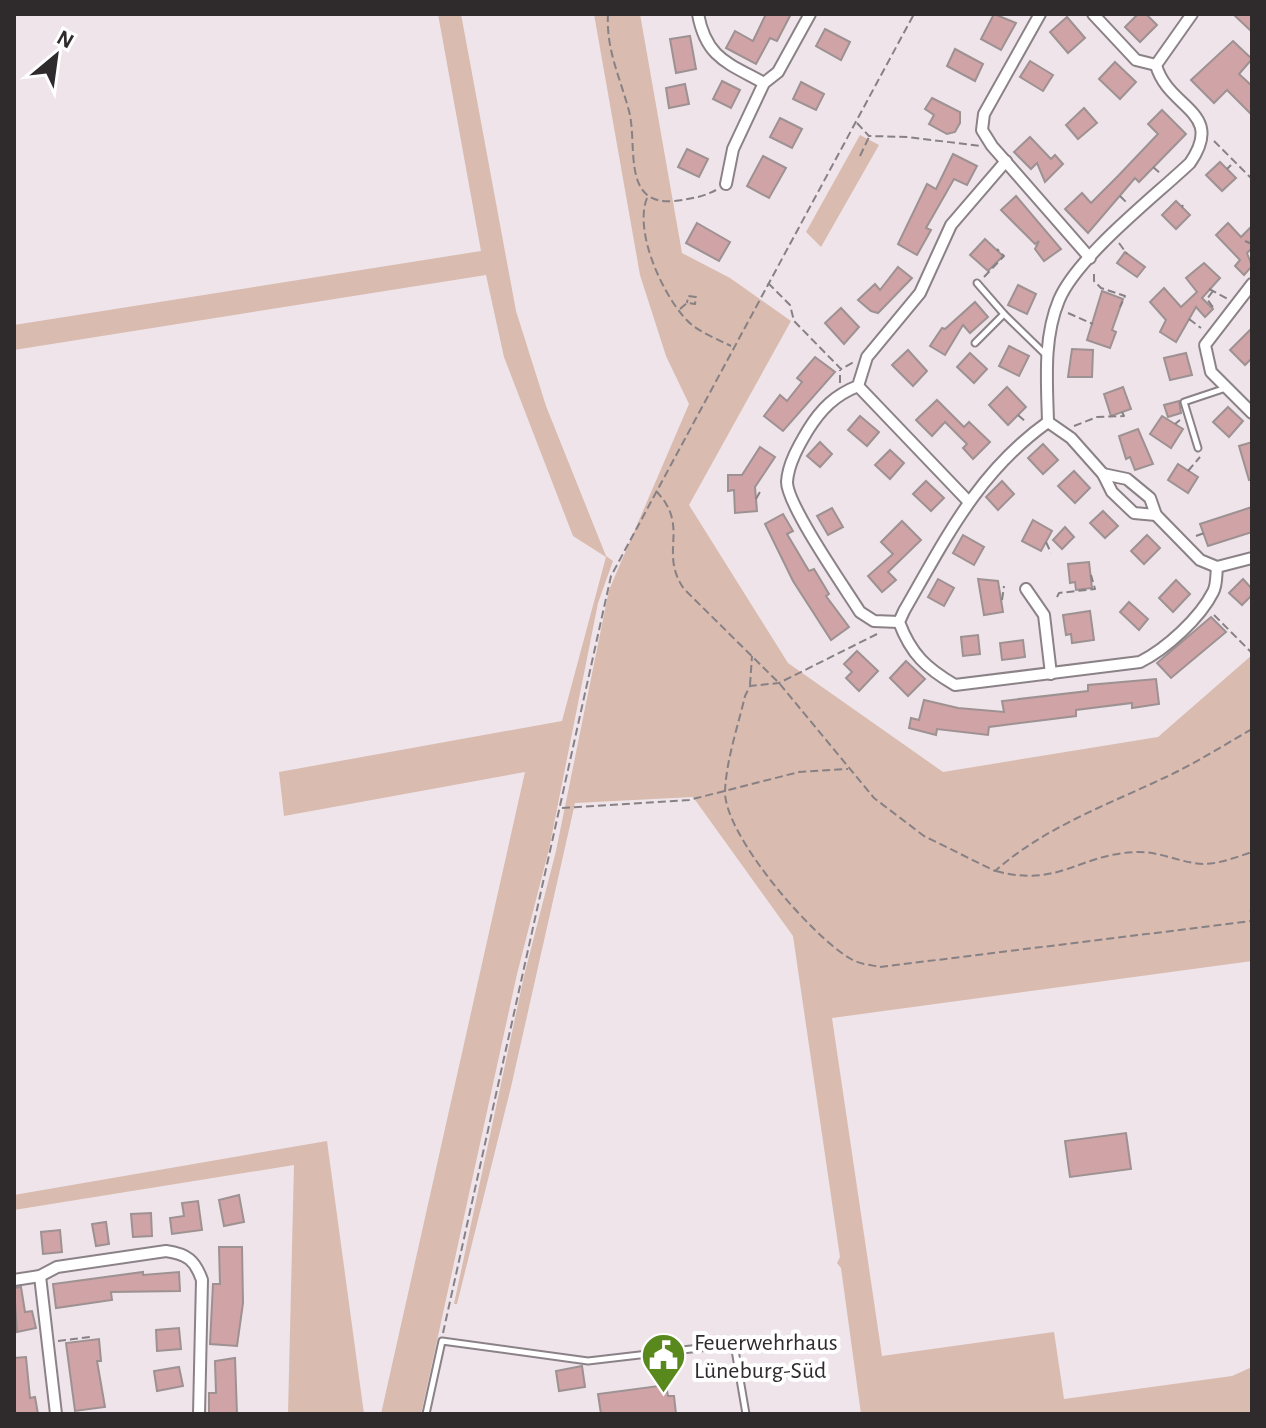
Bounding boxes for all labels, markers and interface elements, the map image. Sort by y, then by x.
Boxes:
north arrow [16,16,96,96]
text: N [53,26,77,53]
place label: Feuerwehrhaus Lüneburg-Süd [694,1331,838,1383]
public building icon: Feuerwehrhaus Lüneburg-Süd [639,1332,687,1395]

